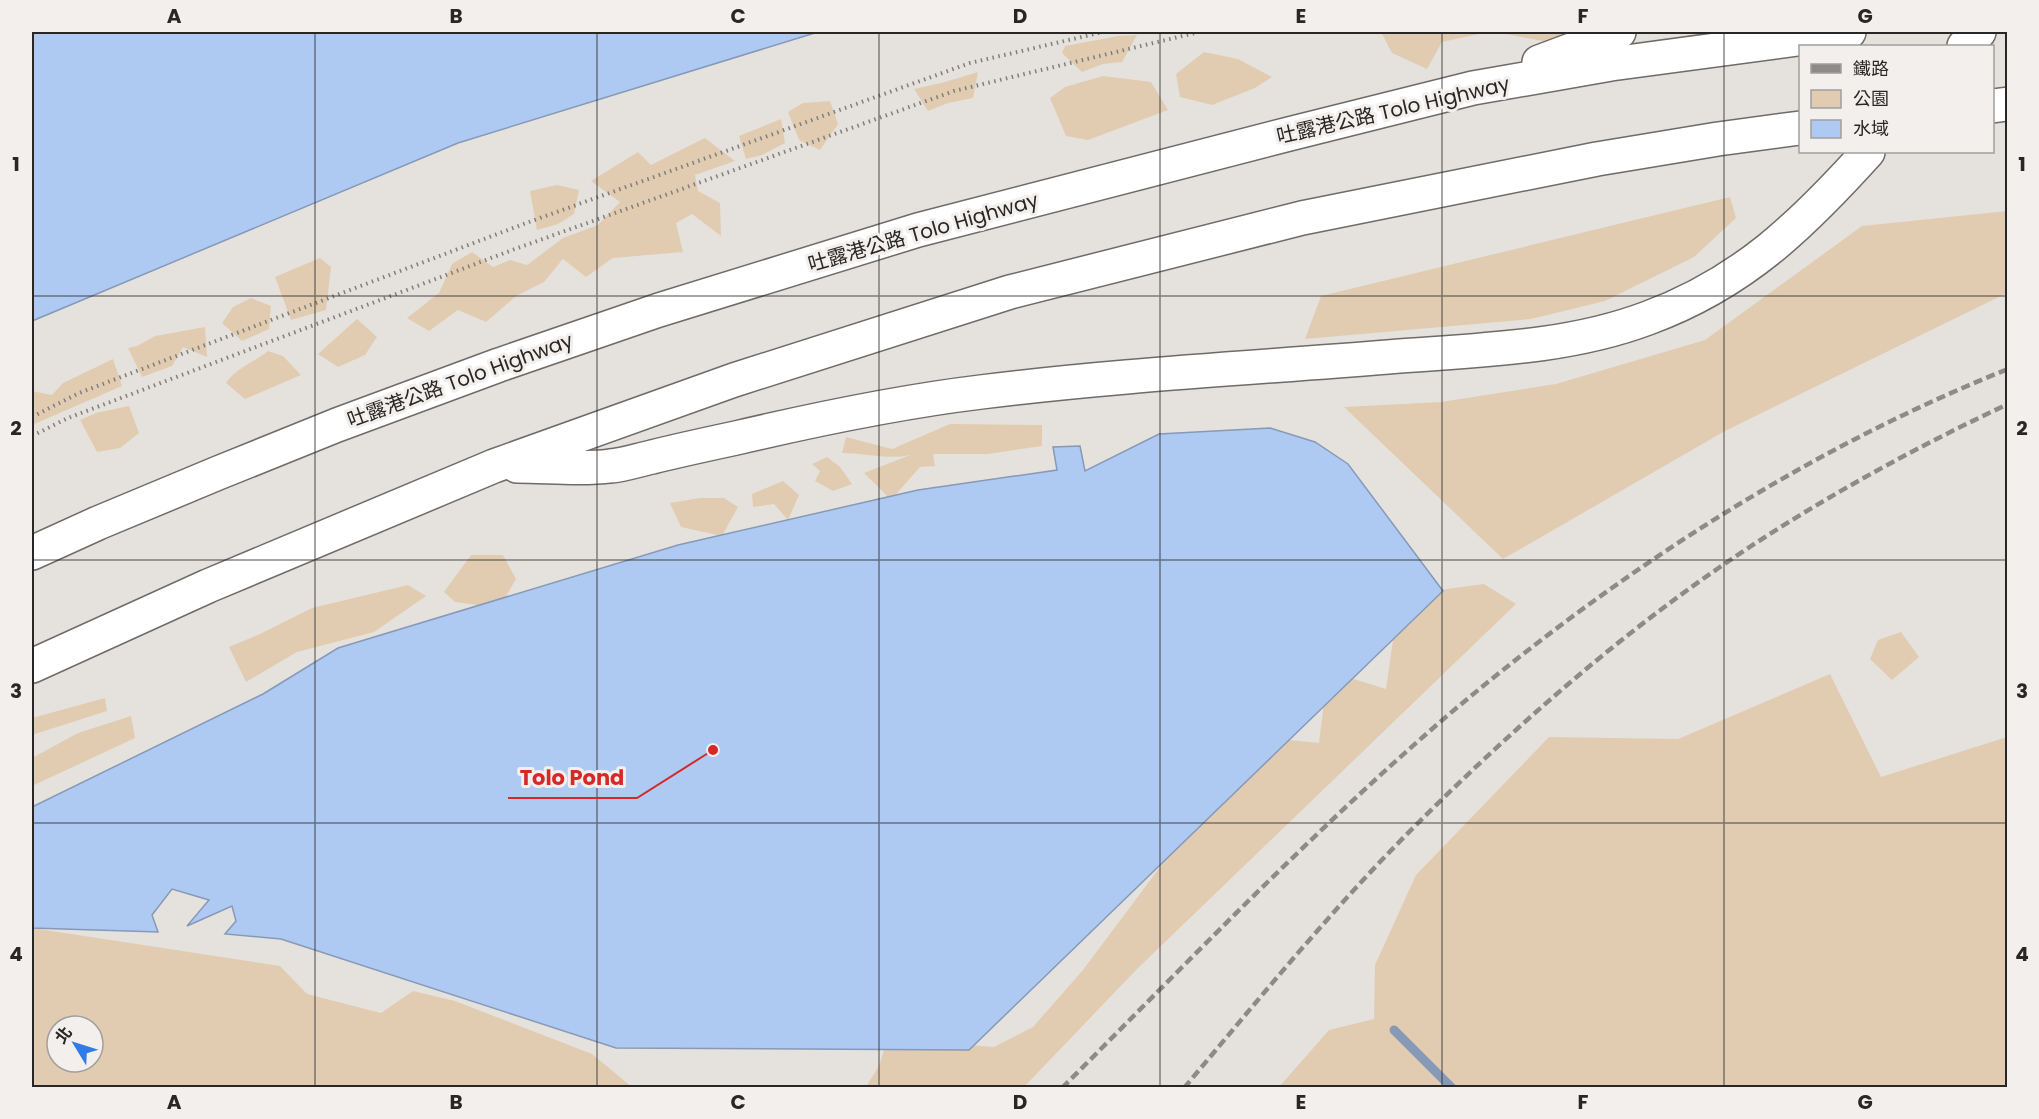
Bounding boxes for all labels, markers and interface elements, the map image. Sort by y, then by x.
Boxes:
text: A [167,2,182,30]
text: B [449,2,463,30]
text: C [730,2,746,30]
text: D [1013,2,1027,30]
text: E [1296,2,1306,30]
text: F [1578,2,1589,30]
text: G [1857,2,1873,30]
legend [1799,45,1994,153]
text: 鐵路 [1853,56,1889,81]
street label: 吐露港公路 Tolo Highway [1274,70,1512,150]
text: 公園 [1853,86,1889,111]
text: 水域 [1853,116,1889,141]
text: 1 [12,150,20,178]
text: 1 [2018,150,2026,178]
street label: 吐露港公路 Tolo Highway [805,186,1041,278]
street label: 吐露港公路 Tolo Highway [343,326,577,434]
text: 2 [10,414,22,442]
text: 2 [2016,414,2028,442]
text: 3 [10,677,22,705]
text: 3 [2016,677,2028,705]
callout: Tolo Pond [508,759,637,798]
text: Tolo Pond [520,763,624,792]
text: 4 [9,940,23,968]
text: 4 [2015,940,2029,968]
north arrow [45,1014,105,1074]
text: 北 [50,1022,78,1048]
text: A [167,1088,182,1116]
text: B [449,1088,463,1116]
text: C [730,1088,746,1116]
text: D [1013,1088,1027,1116]
text: E [1296,1088,1306,1116]
text: F [1578,1088,1589,1116]
text: G [1857,1088,1873,1116]

